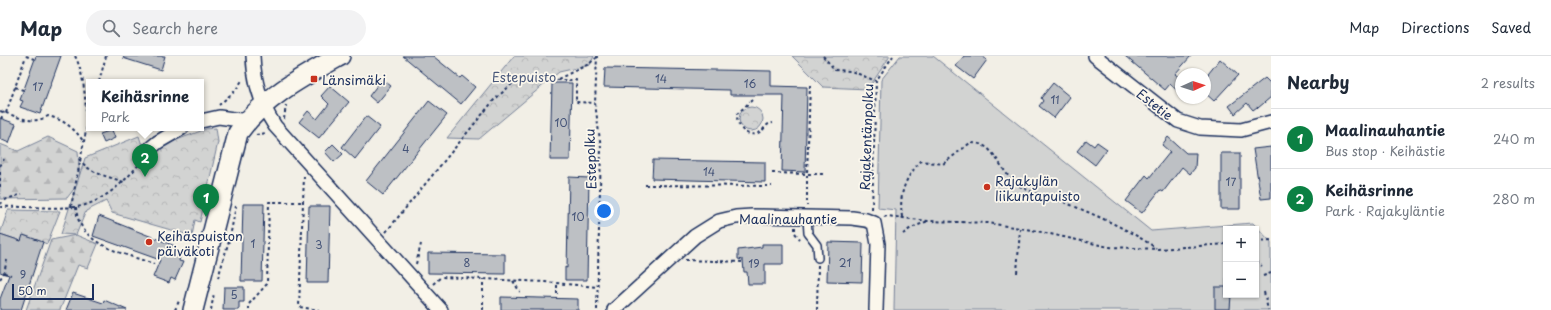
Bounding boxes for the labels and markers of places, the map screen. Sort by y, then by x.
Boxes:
place label: Länsimäki [322,70,386,89]
marker: Länsimäki [309,74,319,84]
pin: 2 [132,144,158,177]
place label: Rajakylän liikuntapuisto [995,171,1080,205]
marker: Rajakylän liikuntapuisto [982,182,992,192]
pin: 1 [193,184,219,217]
place label: Keihäspuiston päiväkoti [157,226,243,260]
marker: Keihäspuiston päiväkoti [144,237,154,247]

